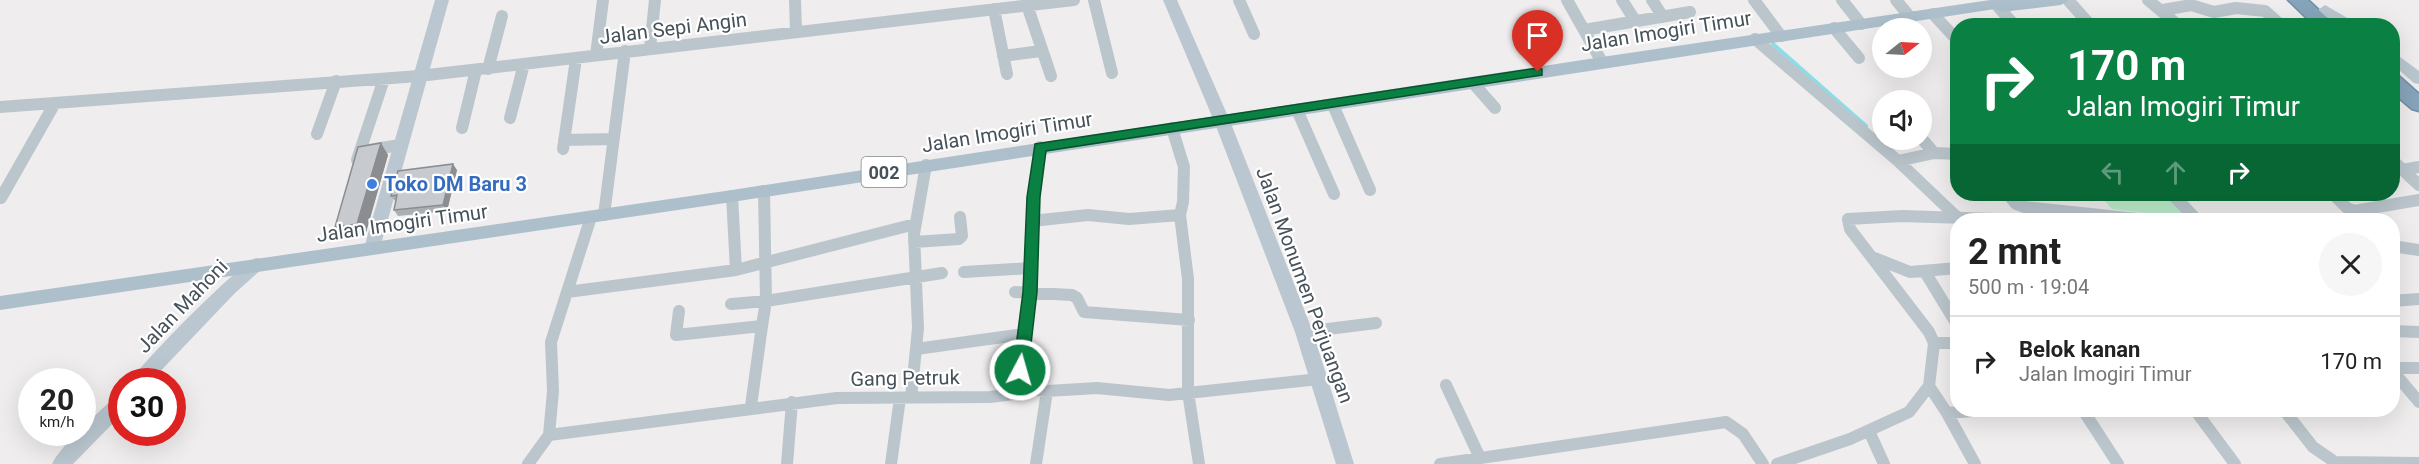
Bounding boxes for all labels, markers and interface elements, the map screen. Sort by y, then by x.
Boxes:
street label: Jalan Imogiri Timur [1579,6,1753,56]
street label: Jalan Sepi Angin [598,7,748,49]
pin [1512,10,1563,72]
north arrow [1872,18,1932,78]
map controls [1872,18,1932,150]
icon: arrive [1521,19,1554,52]
text: 170 m [2067,41,2186,90]
icon: right [1968,42,2046,120]
button: sound [1872,90,1932,150]
text: Jalan Imogiri Timur [2067,91,2300,123]
street label: Jalan Imogiri Timur [920,107,1094,157]
icon: left [2096,156,2129,189]
icon: ahead [2159,156,2192,189]
icon: right [2222,156,2255,189]
road number: 002 [862,157,906,187]
street label: Jalan Monumen Perjuangan [1251,164,1359,406]
place label: Toko DM Baru 3 [384,172,527,196]
marker: Toko DM Baru 3 [365,177,379,191]
street label: Jalan Imogiri Timur [315,199,489,247]
text: 2 mnt [1968,231,2061,273]
button: close [2319,233,2382,296]
street label: Jalan Mahoni [132,254,232,358]
text: 500 m · 19:04 [1968,275,2089,299]
text: Belok kanan [2019,337,2140,362]
position arrow [988,338,1052,402]
icon: right [1968,345,2001,378]
text: 170 m [2320,349,2382,374]
text: Jalan Imogiri Timur [2019,362,2192,386]
street label: Gang Petruk [850,365,961,391]
speed limit sign: 30 [108,368,186,446]
text: 20 [40,382,74,417]
text: km/h [39,413,75,431]

